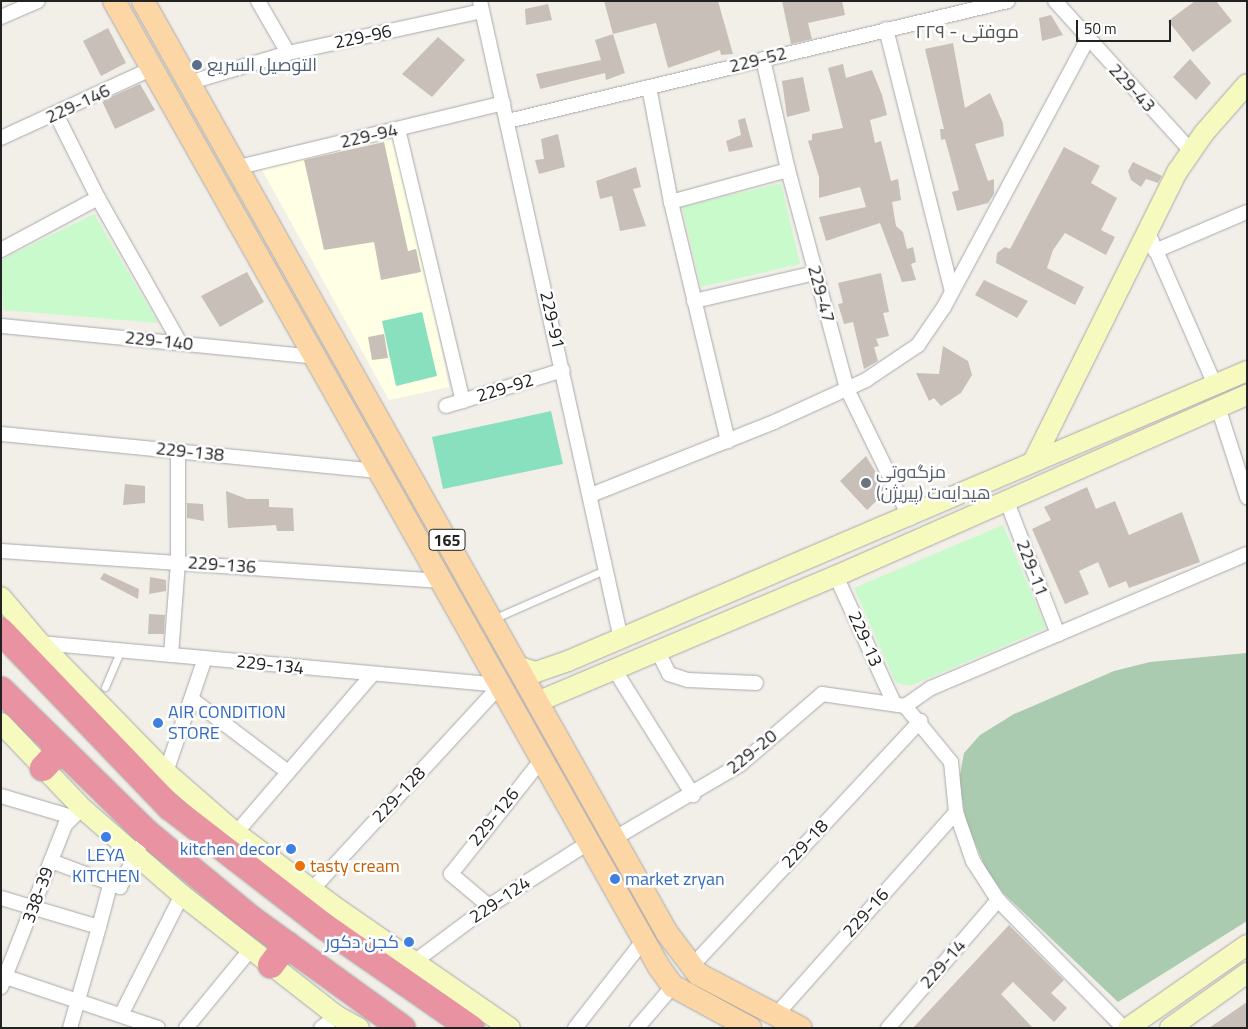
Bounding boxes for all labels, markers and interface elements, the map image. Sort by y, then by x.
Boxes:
scale bar [1078,10,1173,42]
text: 50 m [1084,17,1117,40]
street label: 229-96 [332,20,394,54]
district label: موفتی - ٢٢٩ [915,20,1019,42]
street label: 229-52 [727,42,789,78]
place label: التوصيل السريع [207,54,317,76]
marker: التوصيل السريع [191,59,203,71]
street label: 229-43 [1104,59,1160,117]
street label: 229-146 [42,80,114,128]
street label: 229-94 [338,119,400,153]
street label: 229-47 [803,263,839,325]
street label: 229-91 [535,289,569,351]
street label: 229-140 [124,327,194,355]
street label: 229-92 [474,369,536,407]
street label: 229-138 [155,438,225,466]
place label: مزگه‌وتی هیدایه‌ت (پیریژن) [876,462,991,504]
marker: مزگه‌وتی هیدایه‌ت (پیریژن) [860,477,872,489]
road number: 165 [428,526,466,554]
street label: 229-11 [1011,537,1053,599]
street label: 229-136 [187,552,257,578]
street label: 229-13 [843,608,887,670]
street label: 229-134 [235,651,305,679]
place label: AIR CONDITION STORE [168,702,286,744]
marker: AIR CONDITION STORE [152,717,164,729]
street label: 229-20 [723,725,781,779]
street label: 229-128 [368,763,430,827]
street label: 229-126 [464,784,524,850]
street label: 229-18 [777,815,833,873]
marker: LEYA KITCHEN [100,831,112,843]
place label: kitchen decor [180,838,281,860]
marker: kitchen decor [285,843,297,855]
place label: LEYA KITCHEN [72,845,140,888]
place label: tasty cream [310,855,400,877]
marker: tasty cream [294,860,306,872]
street label: 338-39 [18,864,58,926]
place label: market zryan [625,868,725,890]
street label: 229-124 [466,872,534,928]
marker: market zryan [609,873,621,885]
street label: 229-16 [838,884,894,942]
place label: كجن دكور [325,931,399,953]
street label: 229-14 [916,935,970,993]
marker: كجن دكور [403,936,415,948]

